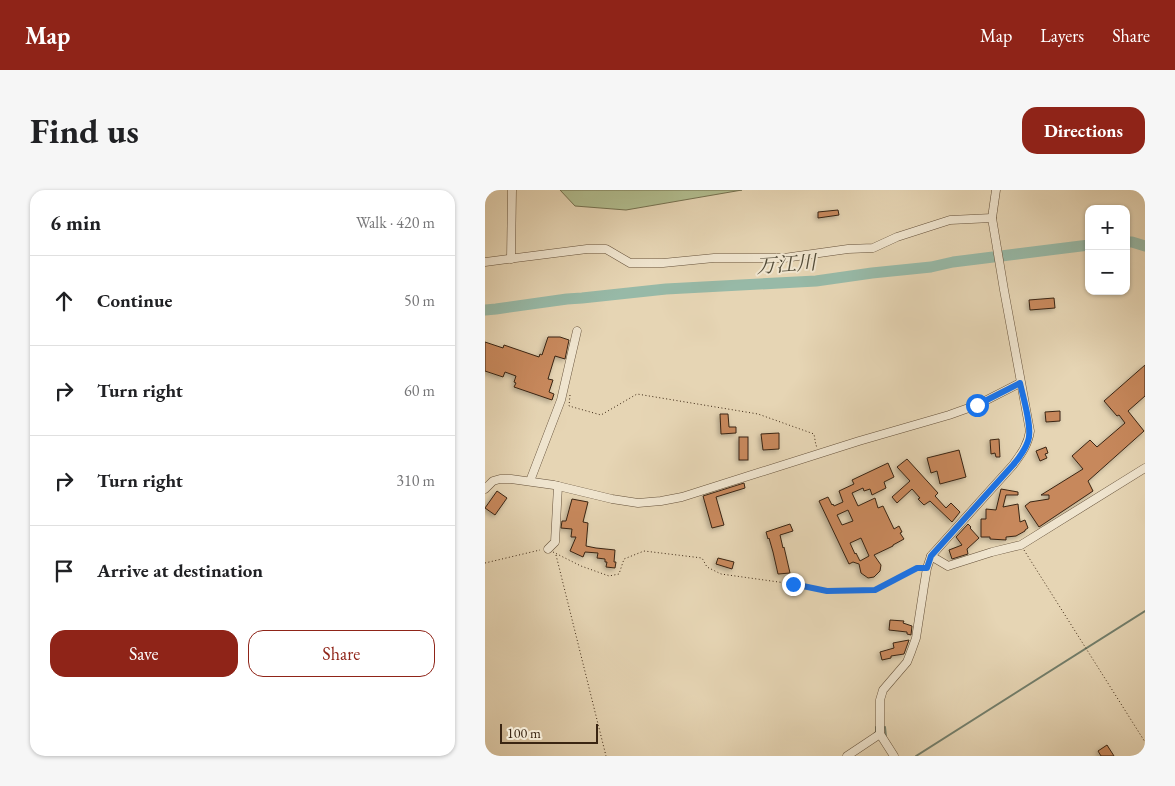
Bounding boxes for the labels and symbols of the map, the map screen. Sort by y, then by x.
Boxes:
water label: 万江川 [755,249,819,279]
route start [966,394,989,417]
route end [782,573,805,596]
scale bar [500,721,597,744]

